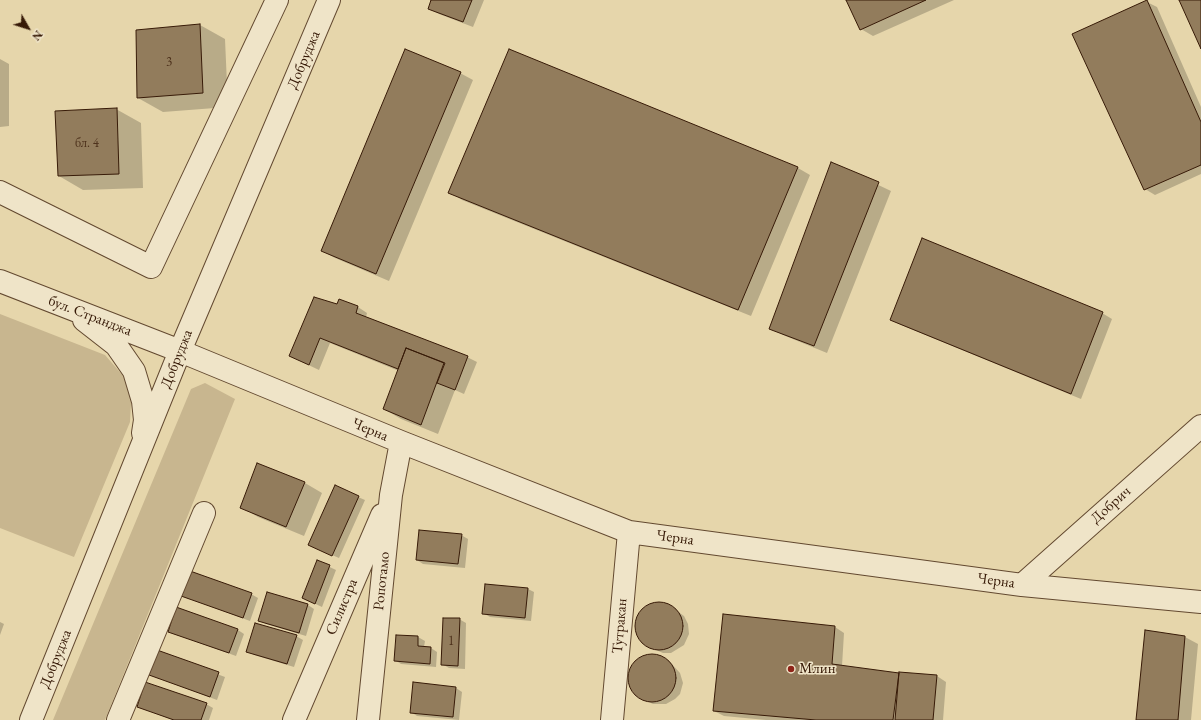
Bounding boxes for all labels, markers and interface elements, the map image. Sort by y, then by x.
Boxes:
north arrow [8,8,48,48]
text: N [29,28,46,43]
street label: Добруджа [284,28,324,92]
house number: 3 [166,54,172,70]
house number: бл. 4 [75,135,99,151]
street label: бул. Странджа [46,292,134,340]
street label: Добруджа [157,327,197,391]
street label: Черна [349,414,391,446]
street label: Добрич [1087,482,1135,528]
street label: Черна [655,526,695,550]
street label: Ропотамо [370,551,394,611]
street label: Черна [976,569,1016,593]
street label: Силистра [322,576,362,638]
street label: Тутракан [609,598,631,654]
street label: Добруджа [36,627,76,691]
house number: 1 [448,633,454,649]
place label: Млин [799,660,835,678]
marker: Млин [786,664,796,674]

